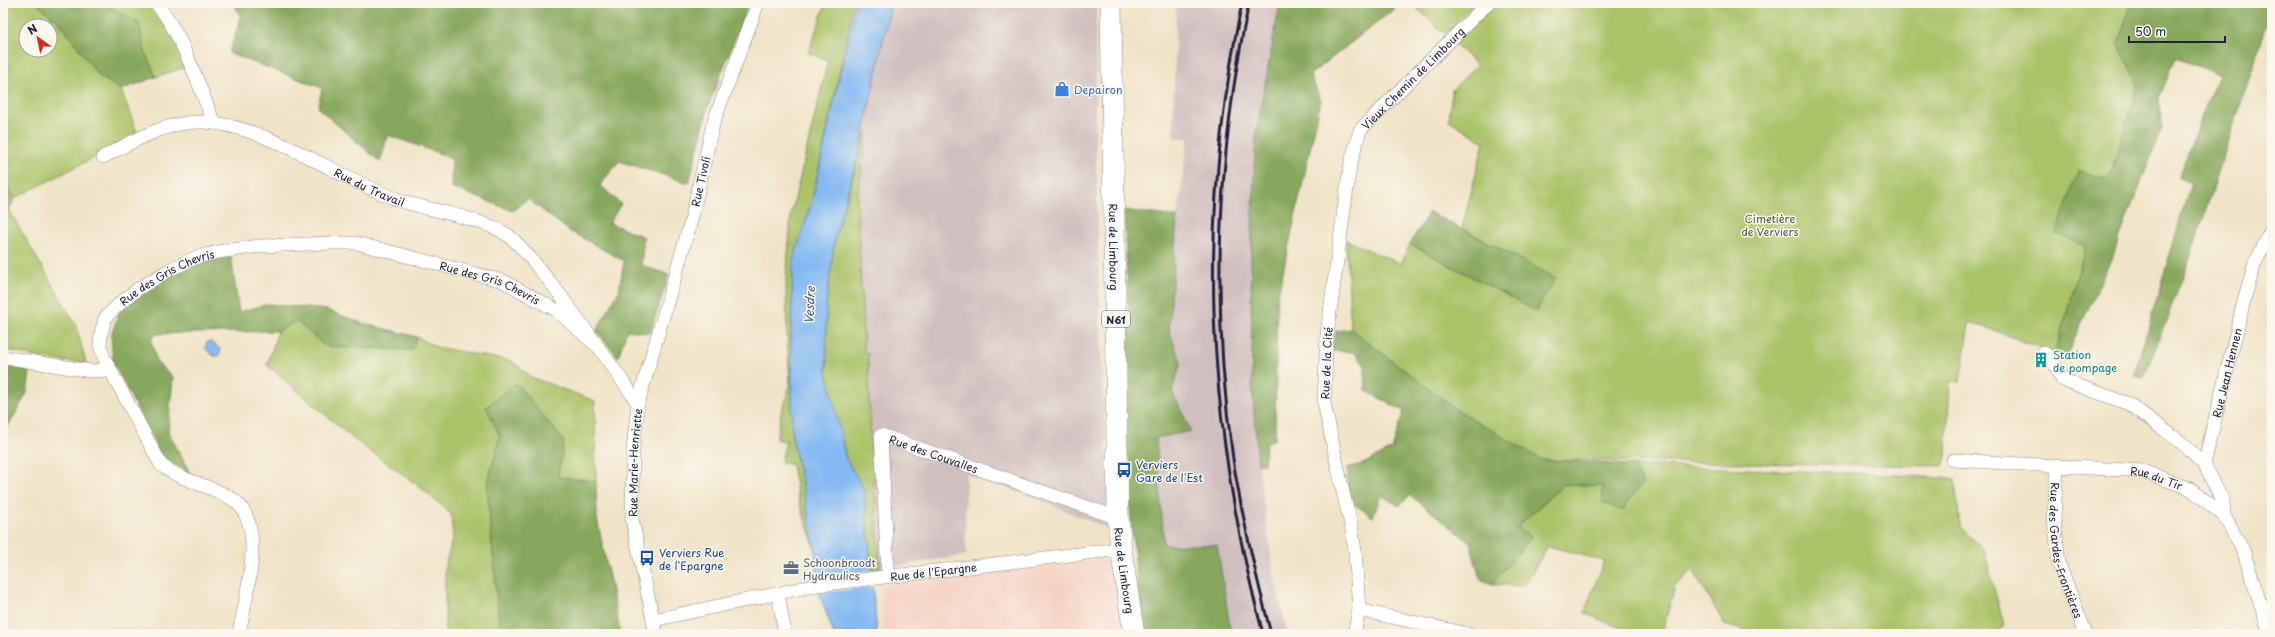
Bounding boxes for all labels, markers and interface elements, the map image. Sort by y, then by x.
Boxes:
north arrow [18,18,58,58]
scale bar [2129,18,2225,44]
text: N [24,20,41,39]
text: 50 m [2135,22,2166,40]
street label: Vieux Chemin de Limbourg [1357,23,1468,133]
shop icon: Depairon [1053,80,1071,98]
place label: Depairon [1074,81,1123,98]
street label: Rue Tivoli [686,154,714,208]
street label: Rue du Travail [331,163,407,210]
street label: Rue de Limbourg [1105,203,1123,291]
park label: Cimetière de Verviers [1742,210,1798,240]
street label: Rue des Gris Chevris [115,245,216,309]
street label: Rue des Gris Chevris [438,256,543,308]
water label: Vesdre [799,285,819,324]
road number: N61 [1102,311,1130,327]
street label: Rue de la Cité [1316,325,1336,400]
street label: Rue Jean Hennen [2207,326,2246,419]
place label: Station de pompage [2053,346,2117,376]
building icon: Station de pompage [2032,351,2050,369]
street label: Rue Marie-Henriette [624,407,646,517]
street label: Rue des Couvalles [887,430,980,477]
place label: Verviers Gare de l'Est [1136,456,1203,486]
bus stop icon: Verviers Gare de l'Est [1115,461,1133,479]
street label: Rue du Tir [2130,462,2186,494]
street label: Rue des Gardes-Frontières [2045,482,2088,621]
street label: Rue de Limbourg [1110,527,1139,615]
place label: Verviers Rue de l'Epargne [659,544,725,574]
bus stop icon: Verviers Rue de l'Epargne [638,549,656,567]
place label: Schoonbroodt Hydraulics [803,554,876,584]
street label: Rue de l'Epargne [889,558,978,585]
office icon: Schoonbroodt Hydraulics [782,559,800,577]

